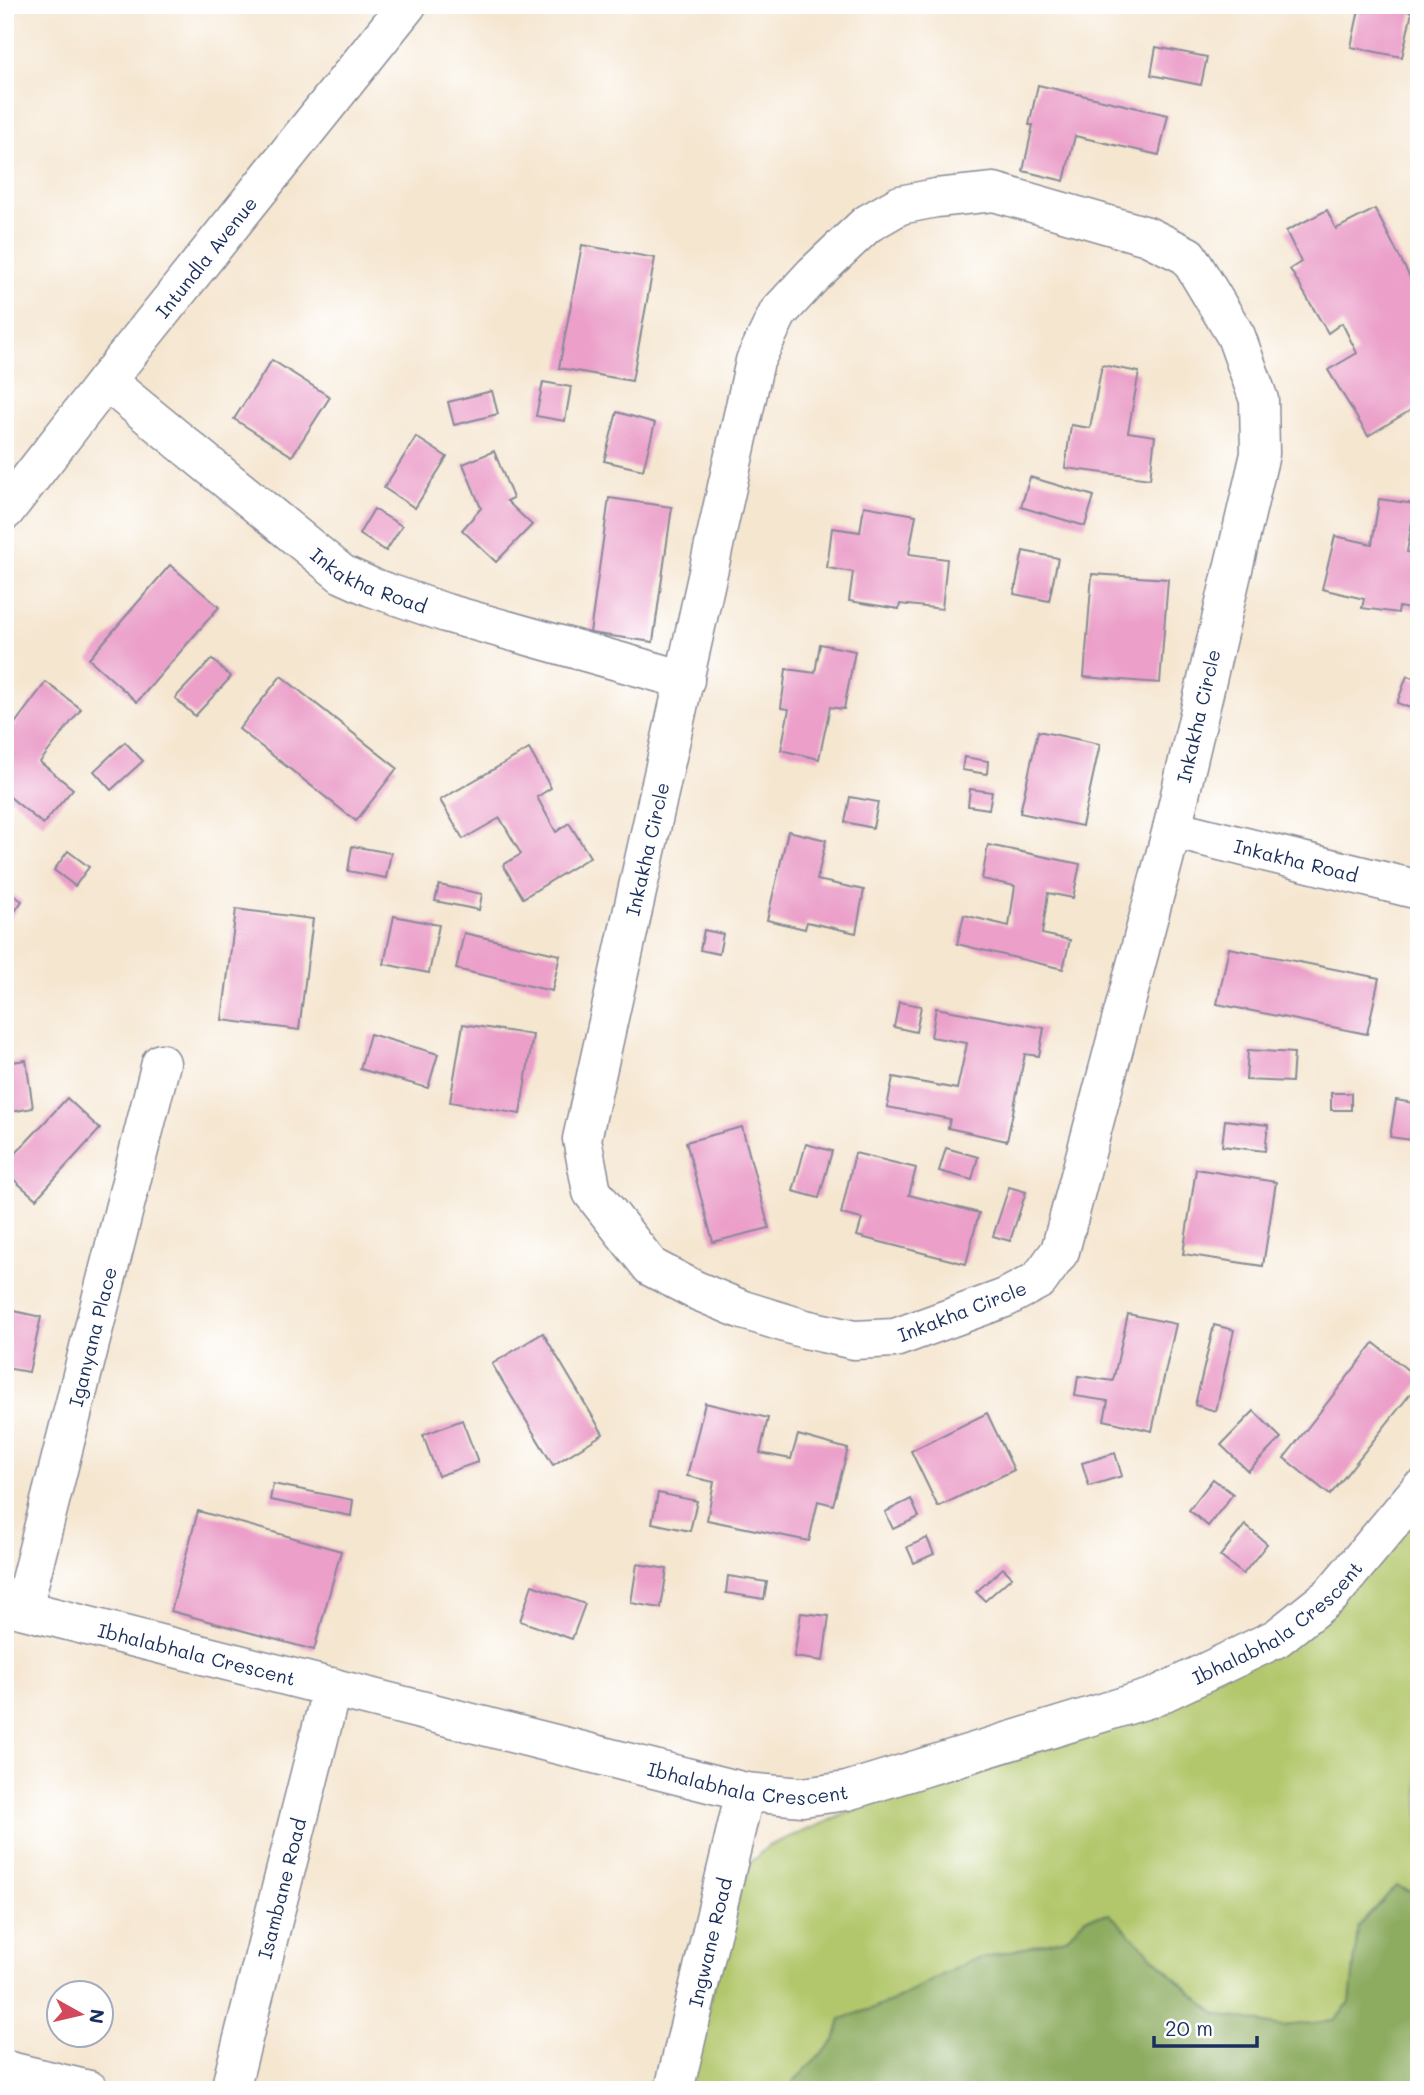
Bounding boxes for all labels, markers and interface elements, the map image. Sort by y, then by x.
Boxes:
street label: Intundla Avenue [149,191,262,322]
street label: Inkakha Road [306,541,431,618]
street label: Inkakha Circle [1171,647,1225,785]
street label: Inkakha Circle [620,780,674,918]
street label: Inkakha Road [1232,832,1361,887]
street label: Iganyana Place [62,1264,121,1409]
street label: Inkakha Circle [894,1275,1030,1347]
street label: Ibhalabhala Crescent [1188,1555,1367,1689]
street label: Ibhalabhala Crescent [95,1617,298,1690]
street label: Ibhalabhala Crescent [645,1755,849,1810]
street label: Isambane Road [251,1815,311,1961]
street label: Ingwane Road [682,1875,737,2009]
north arrow [46,1980,116,2050]
scale bar [1154,2004,1258,2048]
text: N [84,2008,111,2025]
text: 20 m [1165,2014,1213,2041]

